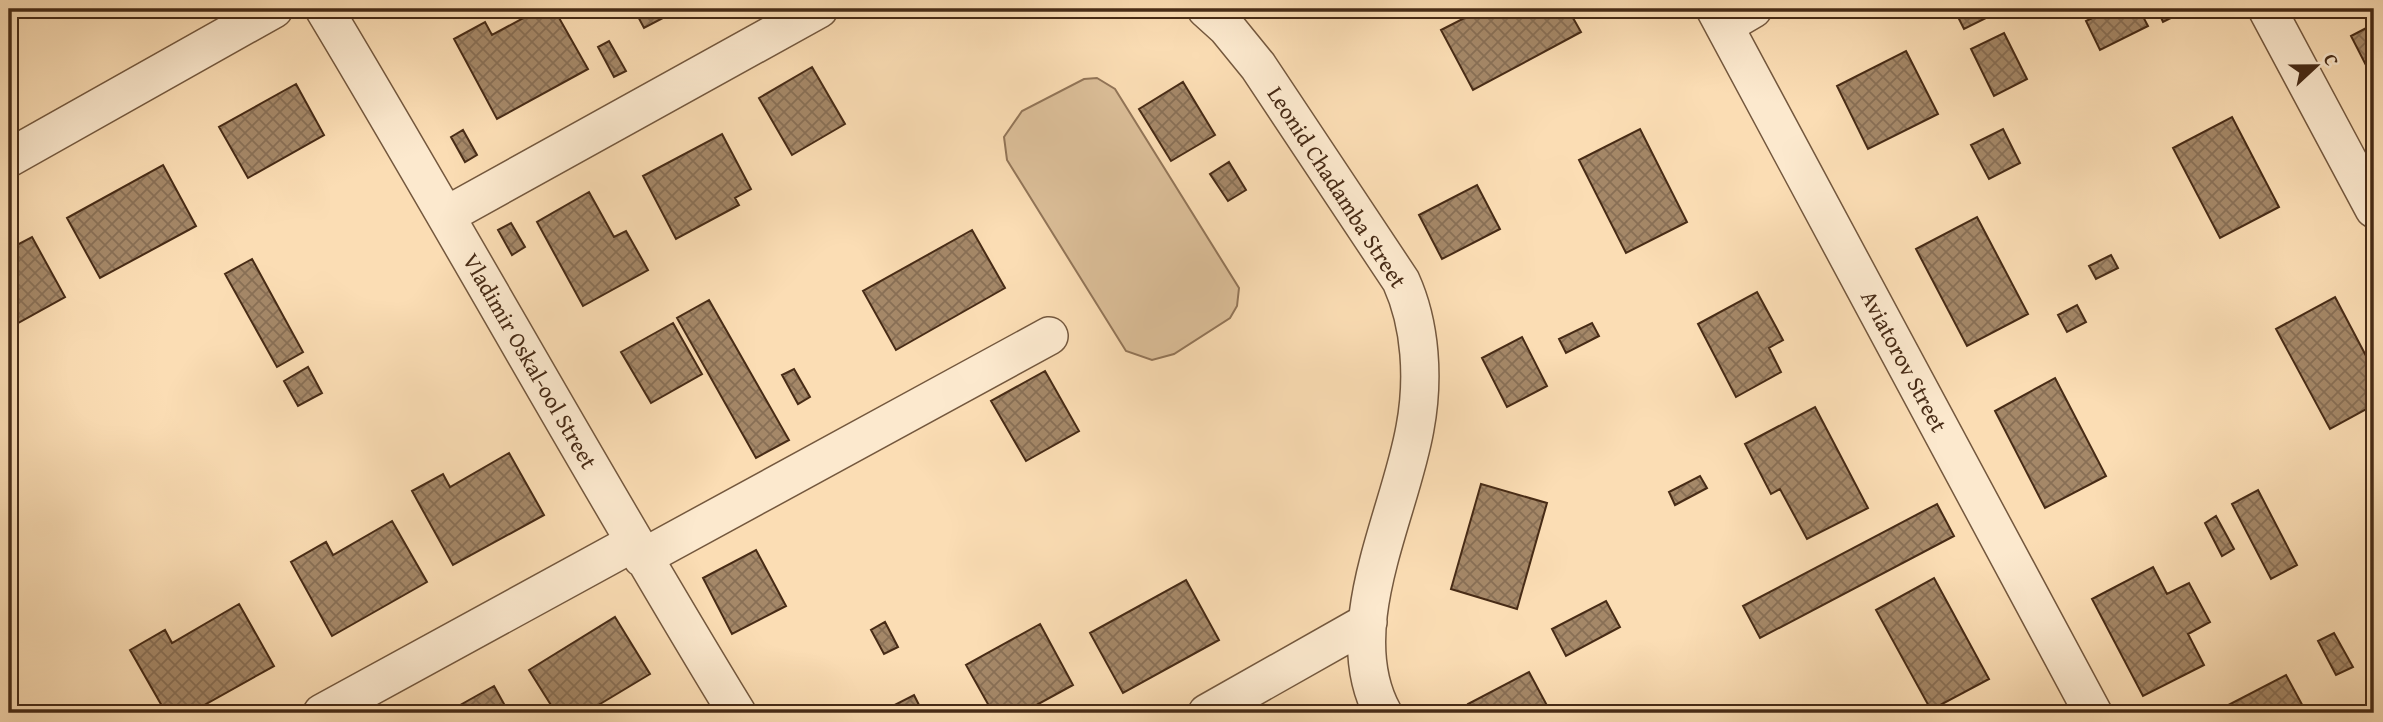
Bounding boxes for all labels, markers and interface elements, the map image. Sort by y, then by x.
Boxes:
north arrow [2282,32,2352,102]
text: С [2317,49,2347,70]
street label: Leonid Chadamba Street [1260,79,1415,294]
street label: Vladimir Oskal-ool Street [455,247,606,475]
street label: Aviatorov Street [1853,284,1956,438]

